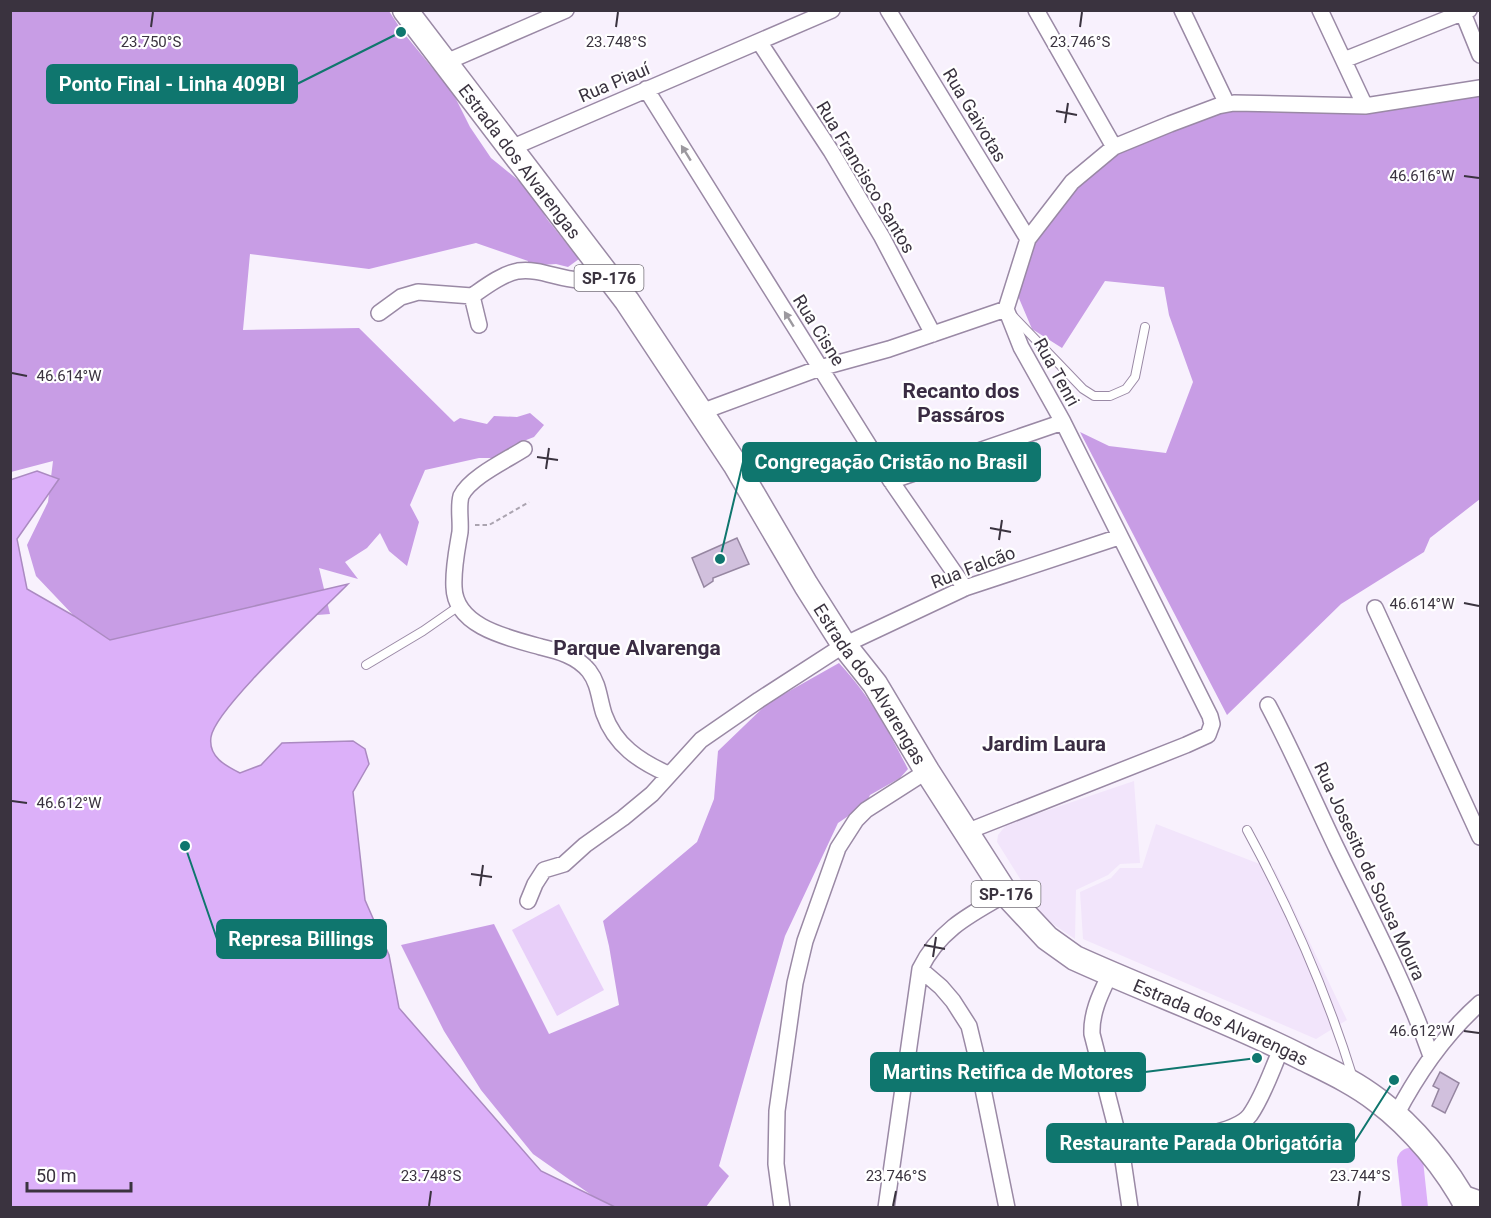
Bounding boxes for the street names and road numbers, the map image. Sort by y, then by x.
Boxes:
street label: Rua Piauí [575,57,653,106]
street label: Rua Gaivotas [939,64,1011,166]
street label: Estrada dos Alvarengas [455,80,586,242]
street label: Rua Francisco Santos [812,97,920,257]
road number: SP-176 [574,265,644,291]
street label: Rua Cisne [789,290,849,370]
street label: Rua Tenri [1030,334,1084,410]
street label: Rua Falcão [928,541,1018,593]
street label: Estrada dos Alvarengas [810,599,931,768]
street label: Rua Josesito de Sousa Moura [1310,759,1430,983]
road number: SP-176 [972,881,1040,907]
street label: Estrada dos Alvarengas [1130,974,1312,1069]

